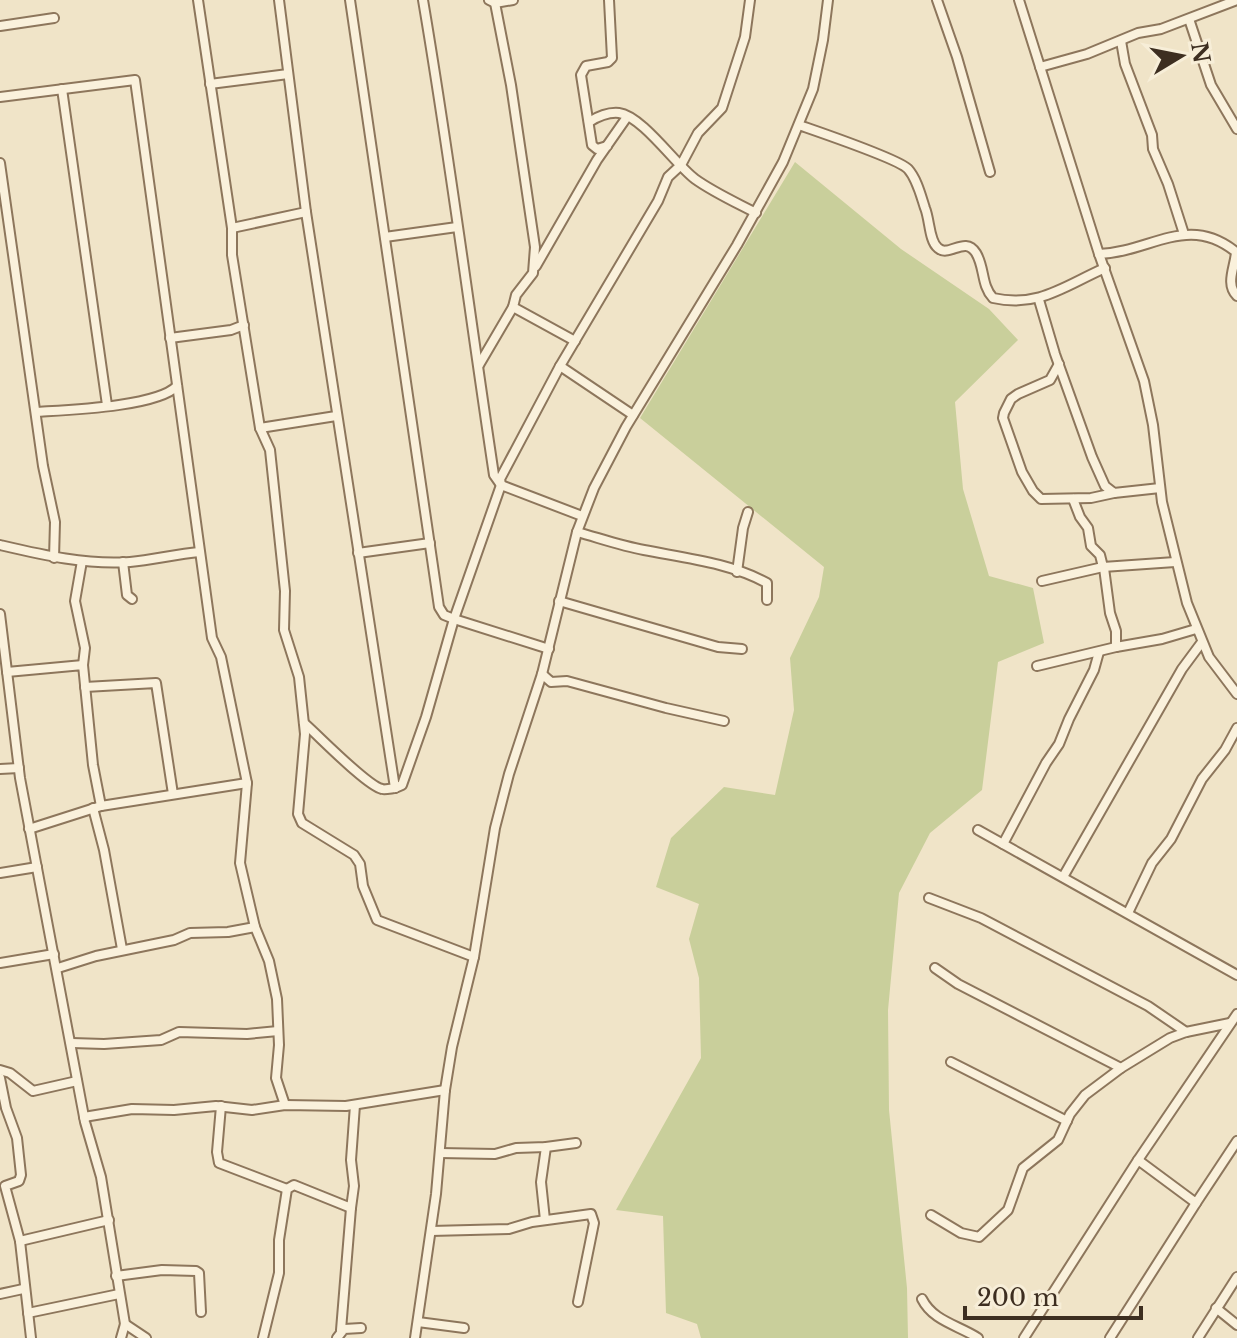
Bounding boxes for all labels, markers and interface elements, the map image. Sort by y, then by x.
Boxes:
north arrow [1141,16,1221,96]
text: N [1185,40,1215,65]
scale bar [965,1270,1141,1320]
text: 200 m [977,1283,1059,1312]

